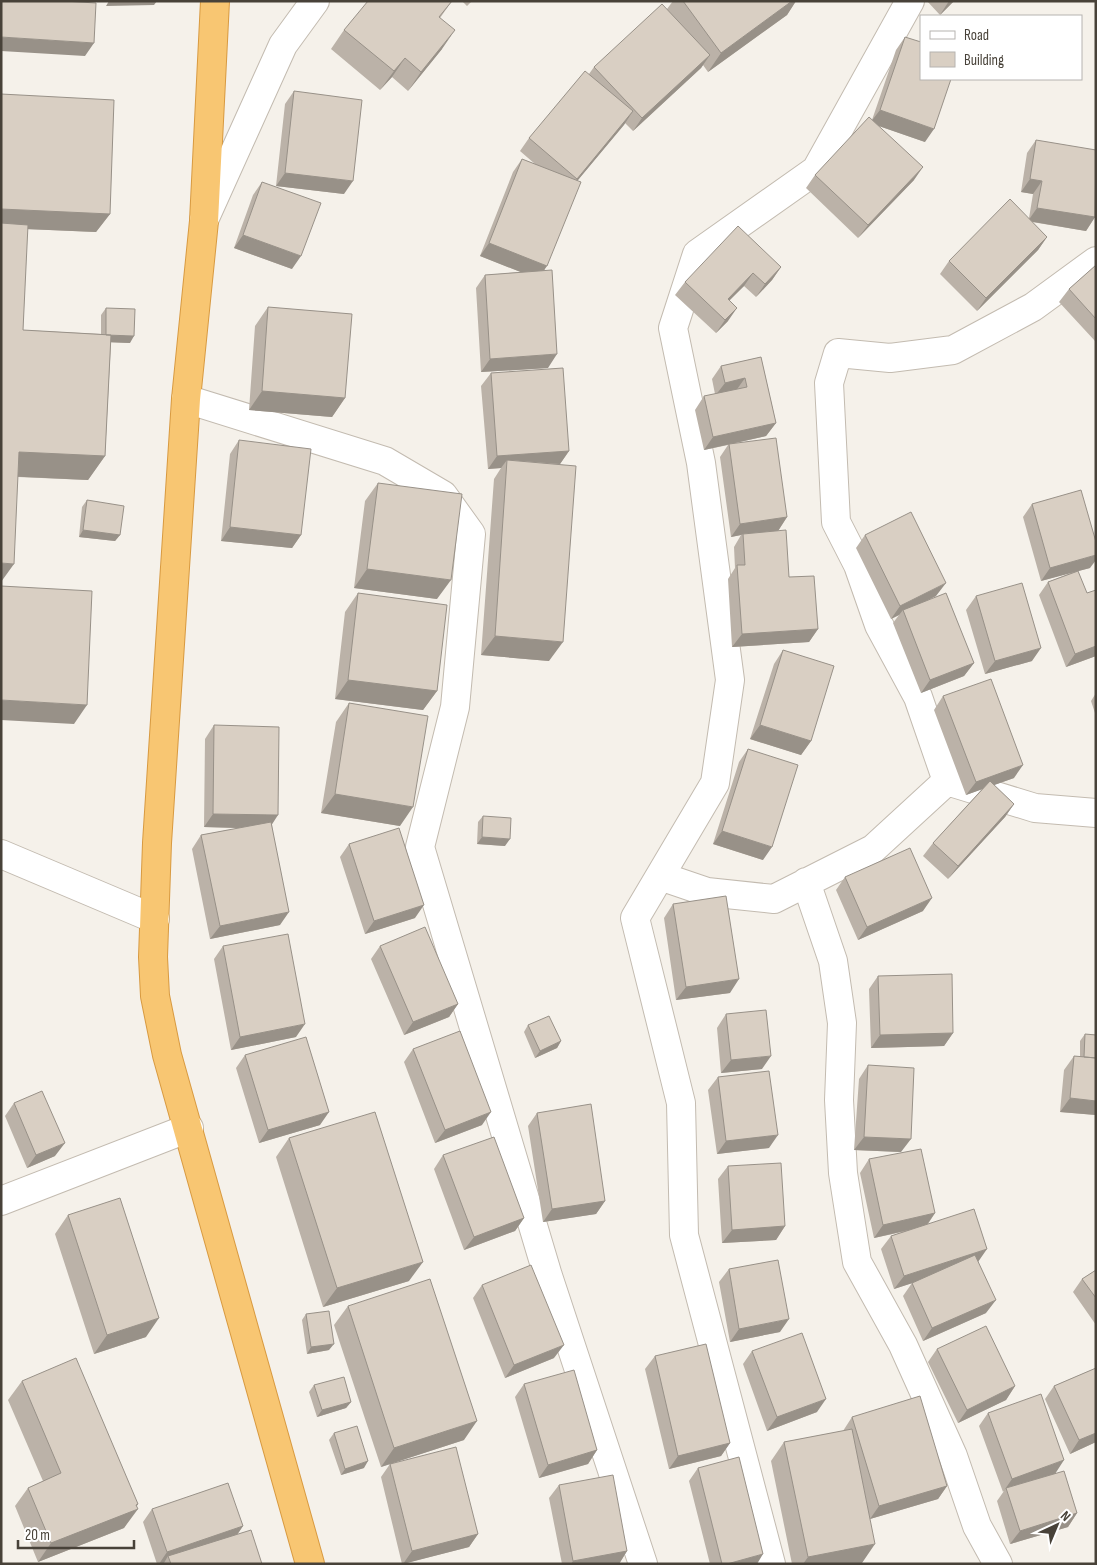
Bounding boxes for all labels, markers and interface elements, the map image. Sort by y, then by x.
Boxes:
legend [920,15,1082,80]
text: Road [964,26,989,45]
text: Building [964,51,1004,70]
north arrow [1032,1500,1082,1550]
text: N [1057,1507,1074,1525]
scale bar [18,1518,134,1550]
text: 20 m [25,1526,50,1545]

